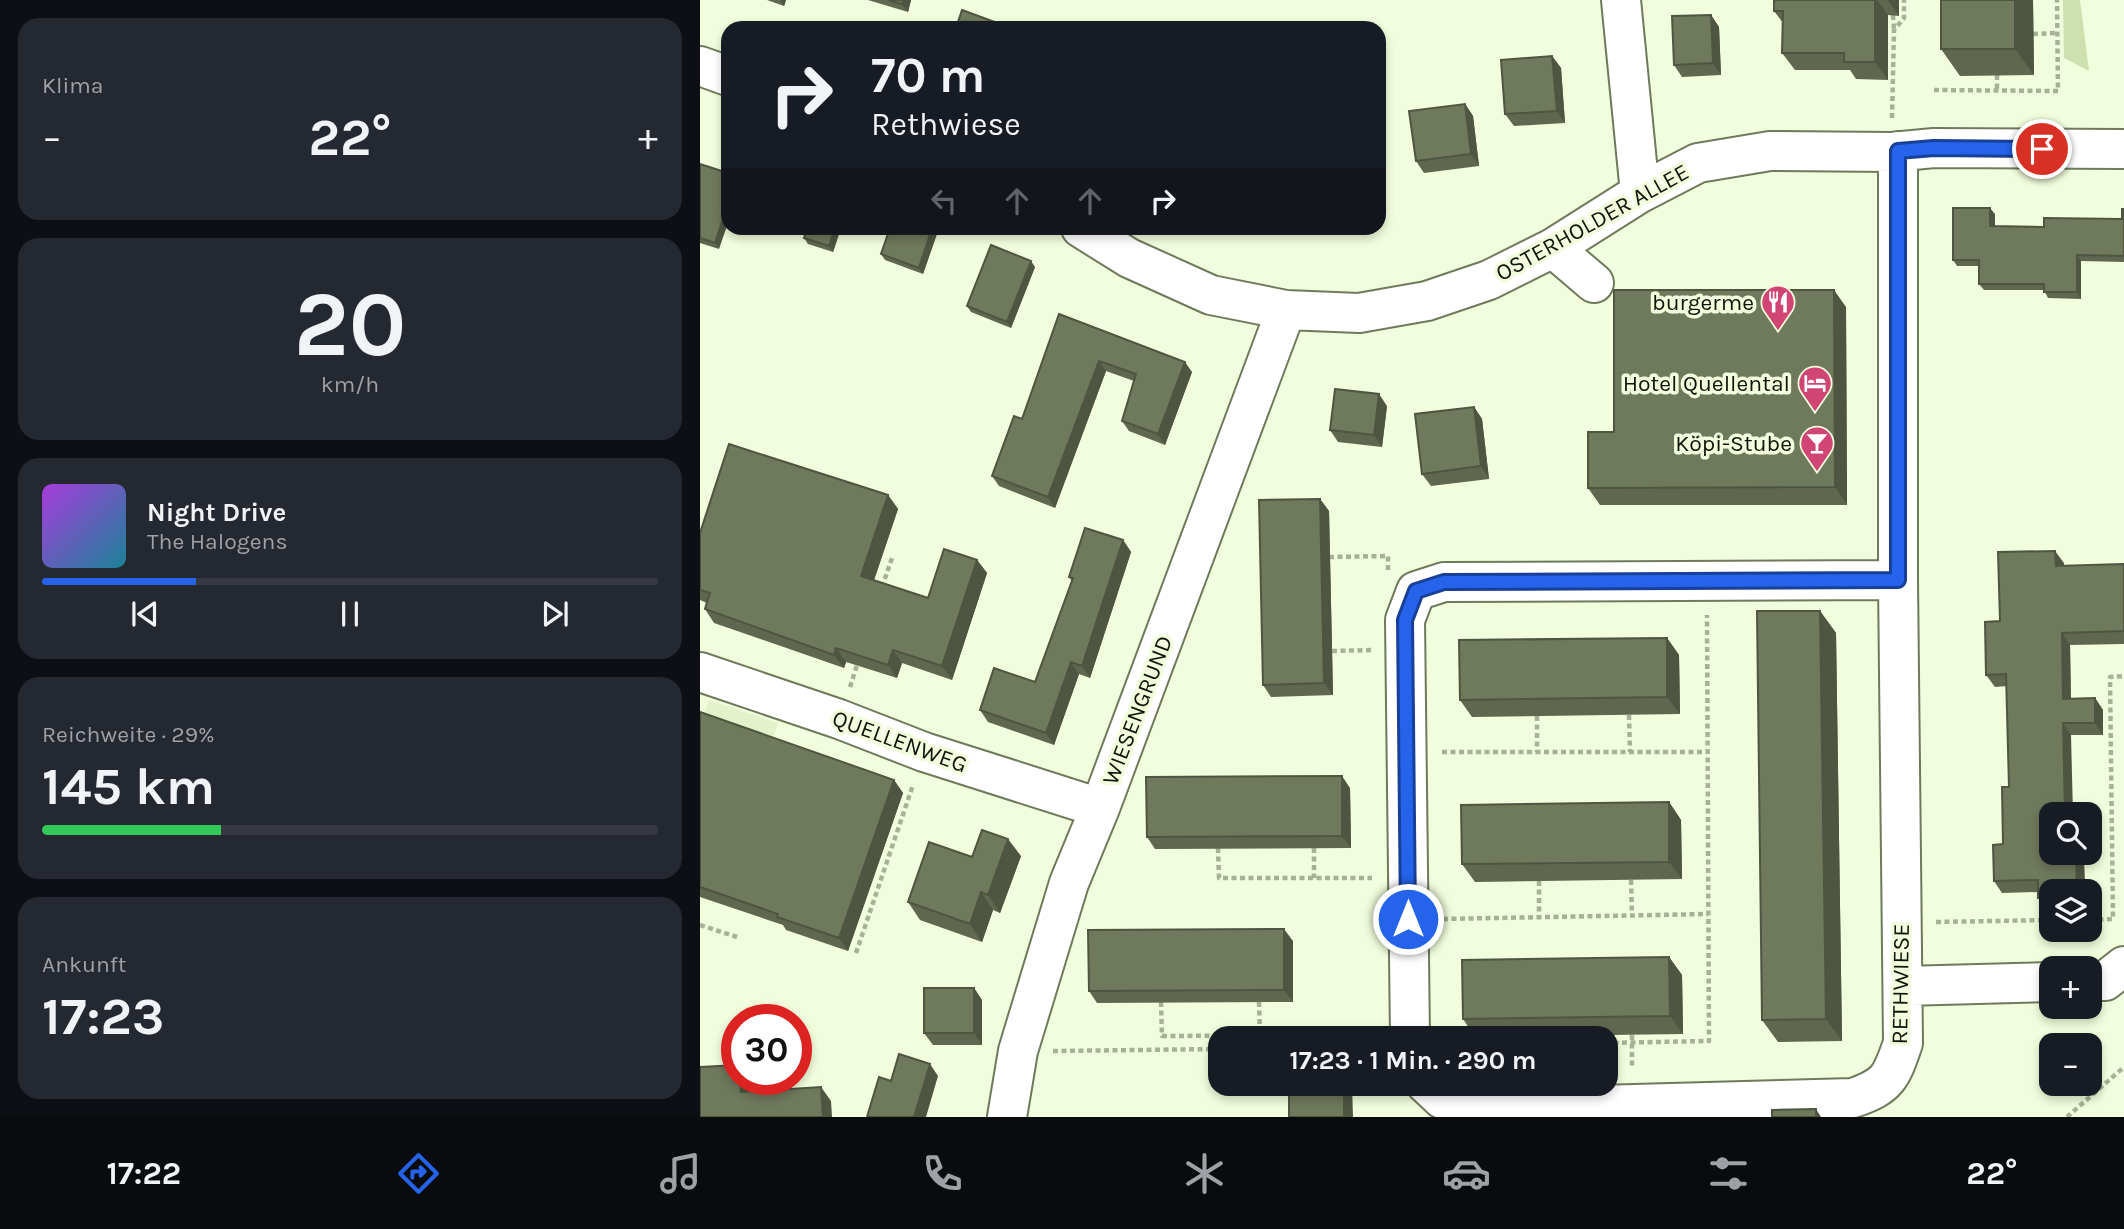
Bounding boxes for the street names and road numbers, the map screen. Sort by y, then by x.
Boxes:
street label: OSTERHOLDER ALLEE [1491,158,1693,287]
street label: WIESENGRUND [1097,632,1178,788]
street label: QUELLENWEG [829,705,971,778]
street label: RETHWIESE [1886,923,1915,1045]

